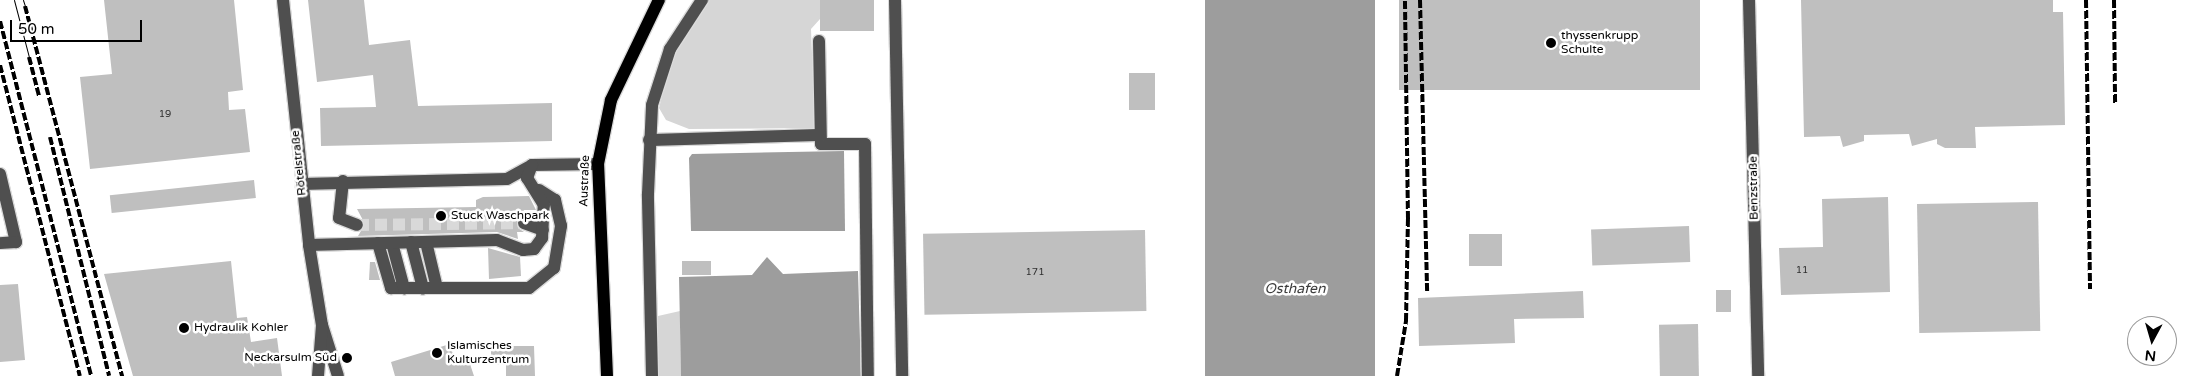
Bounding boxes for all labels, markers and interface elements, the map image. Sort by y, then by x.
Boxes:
scale bar [12,10,145,42]
text: 50 m [18,20,55,38]
place label: thyssenkrupp Schulte [1561,29,1638,57]
marker: thyssenkrupp Schulte [1545,37,1557,49]
house number: 19 [159,109,171,121]
street label: Rötelstraße [288,130,310,196]
street label: Austraße [577,155,593,207]
street label: Benzstraße [1746,156,1762,220]
place label: Stuck Waschpark [451,209,549,223]
marker: Stuck Waschpark [435,210,447,222]
house number: 11 [1796,265,1808,277]
house number: 171 [1026,267,1044,279]
water label: Osthafen [1265,281,1325,297]
north arrow [2127,316,2177,366]
place label: Hydraulik Kohler [194,321,288,335]
marker: Hydraulik Kohler [178,322,190,334]
place label: Islamisches Kulturzentrum [447,339,529,367]
text: N [2144,346,2157,364]
marker: Islamisches Kulturzentrum [431,347,443,359]
place label: Neckarsulm Süd [244,351,337,365]
marker: Neckarsulm Süd [341,352,353,364]

